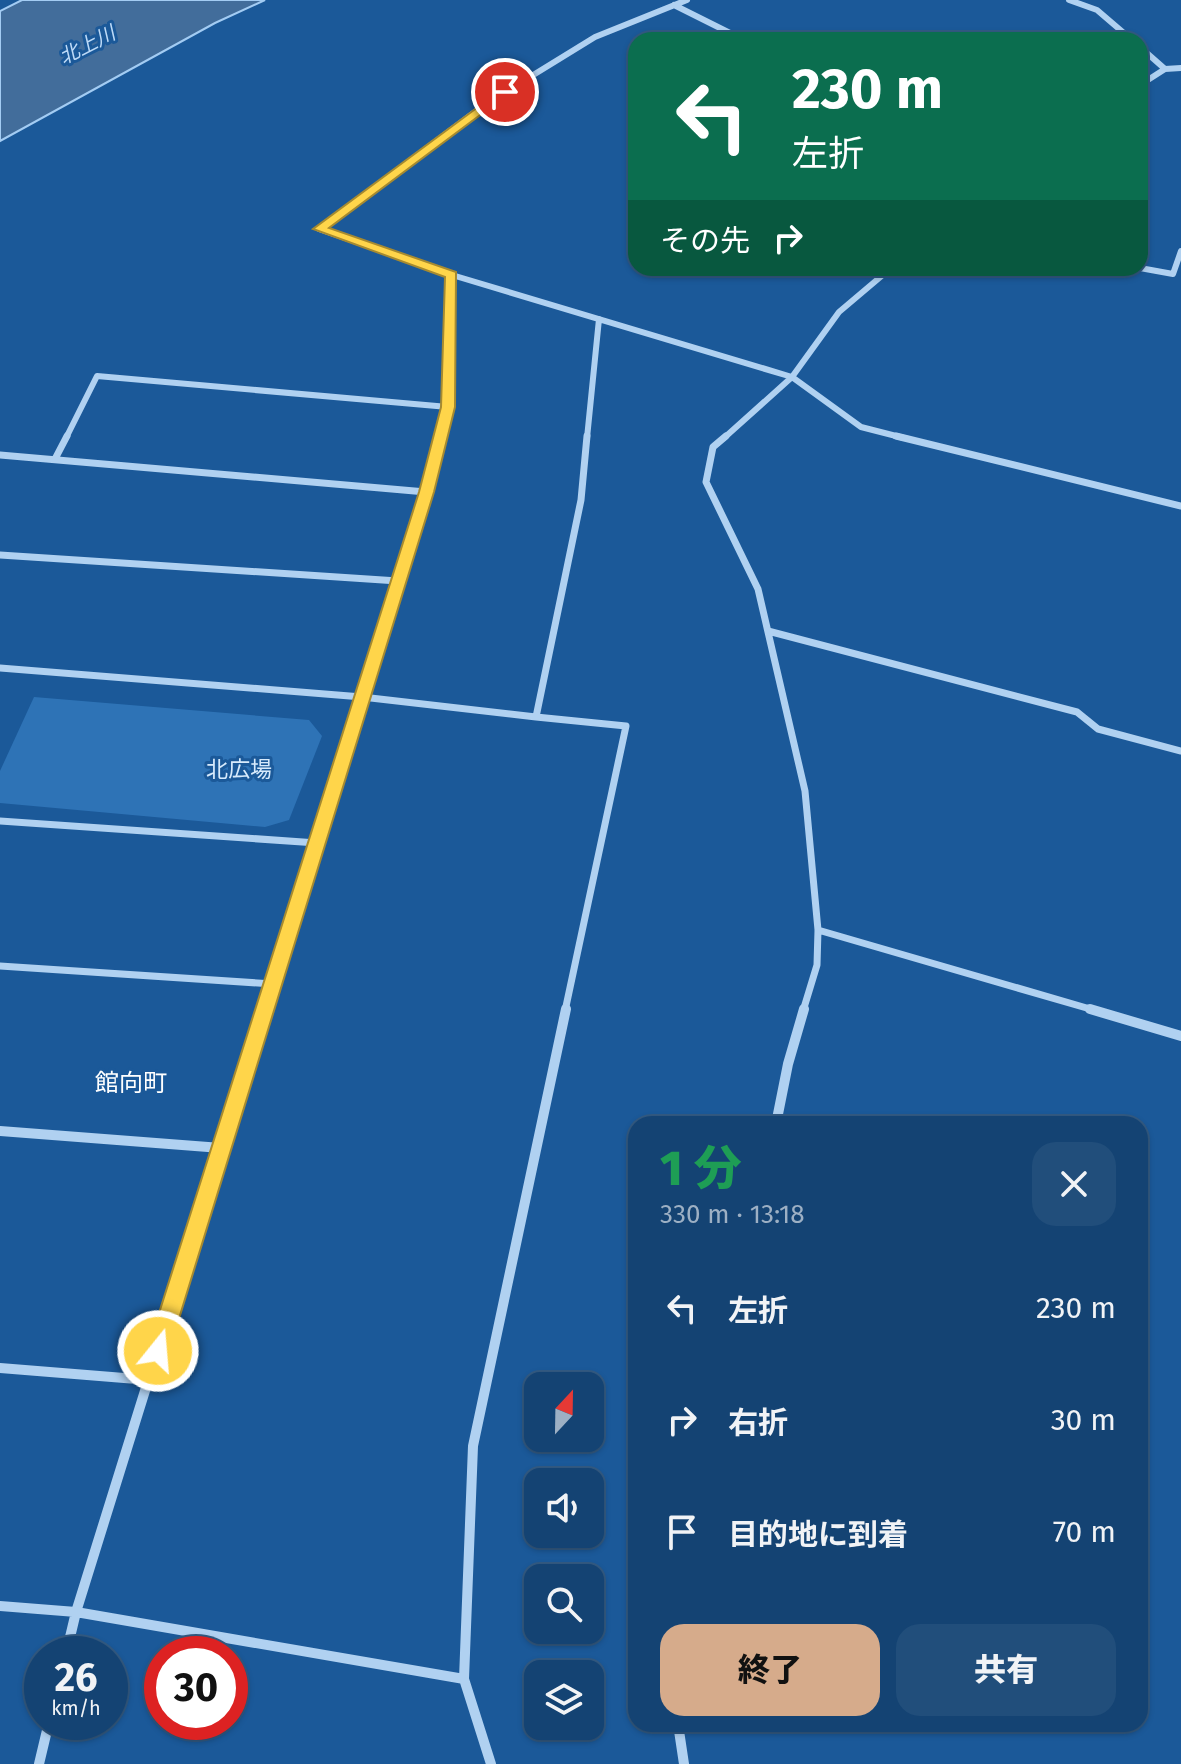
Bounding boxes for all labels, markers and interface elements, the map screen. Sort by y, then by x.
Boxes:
water label: 北上川 [55,20,121,69]
text: 230 m [792,56,943,123]
pin [471,58,539,126]
icon: left [660,64,764,168]
icon: arrive [483,70,527,114]
text: 左折 [792,132,864,176]
icon: right [766,216,810,260]
text: その先 [660,223,750,259]
park label: 北広場 [206,756,272,783]
district label: 館向町 [95,1069,167,1097]
text: 1 分 [660,1140,742,1198]
button: close [1032,1142,1116,1226]
text: 330 m · 13:18 [660,1199,805,1230]
icon: left [660,1286,704,1330]
text: 230 m [1036,1290,1116,1326]
text: 左折 [728,1293,788,1329]
position arrow [116,1309,200,1393]
north arrow [524,1372,604,1452]
map controls [524,1372,604,1740]
icon: right [660,1398,704,1442]
text: 30 m [1051,1402,1116,1438]
text: 右折 [728,1405,788,1441]
button: sound [524,1468,604,1548]
icon: arrive [660,1510,704,1554]
text: 70 m [1053,1514,1116,1550]
text: 目的地に到着 [728,1517,908,1553]
button: search [524,1564,604,1644]
button: 終了 [660,1624,880,1716]
button: 共有 [896,1624,1116,1716]
speed limit sign: 30 [144,1636,248,1740]
text: 26 [54,1654,98,1702]
button: layers [524,1660,604,1740]
text: km/h [51,1696,101,1720]

